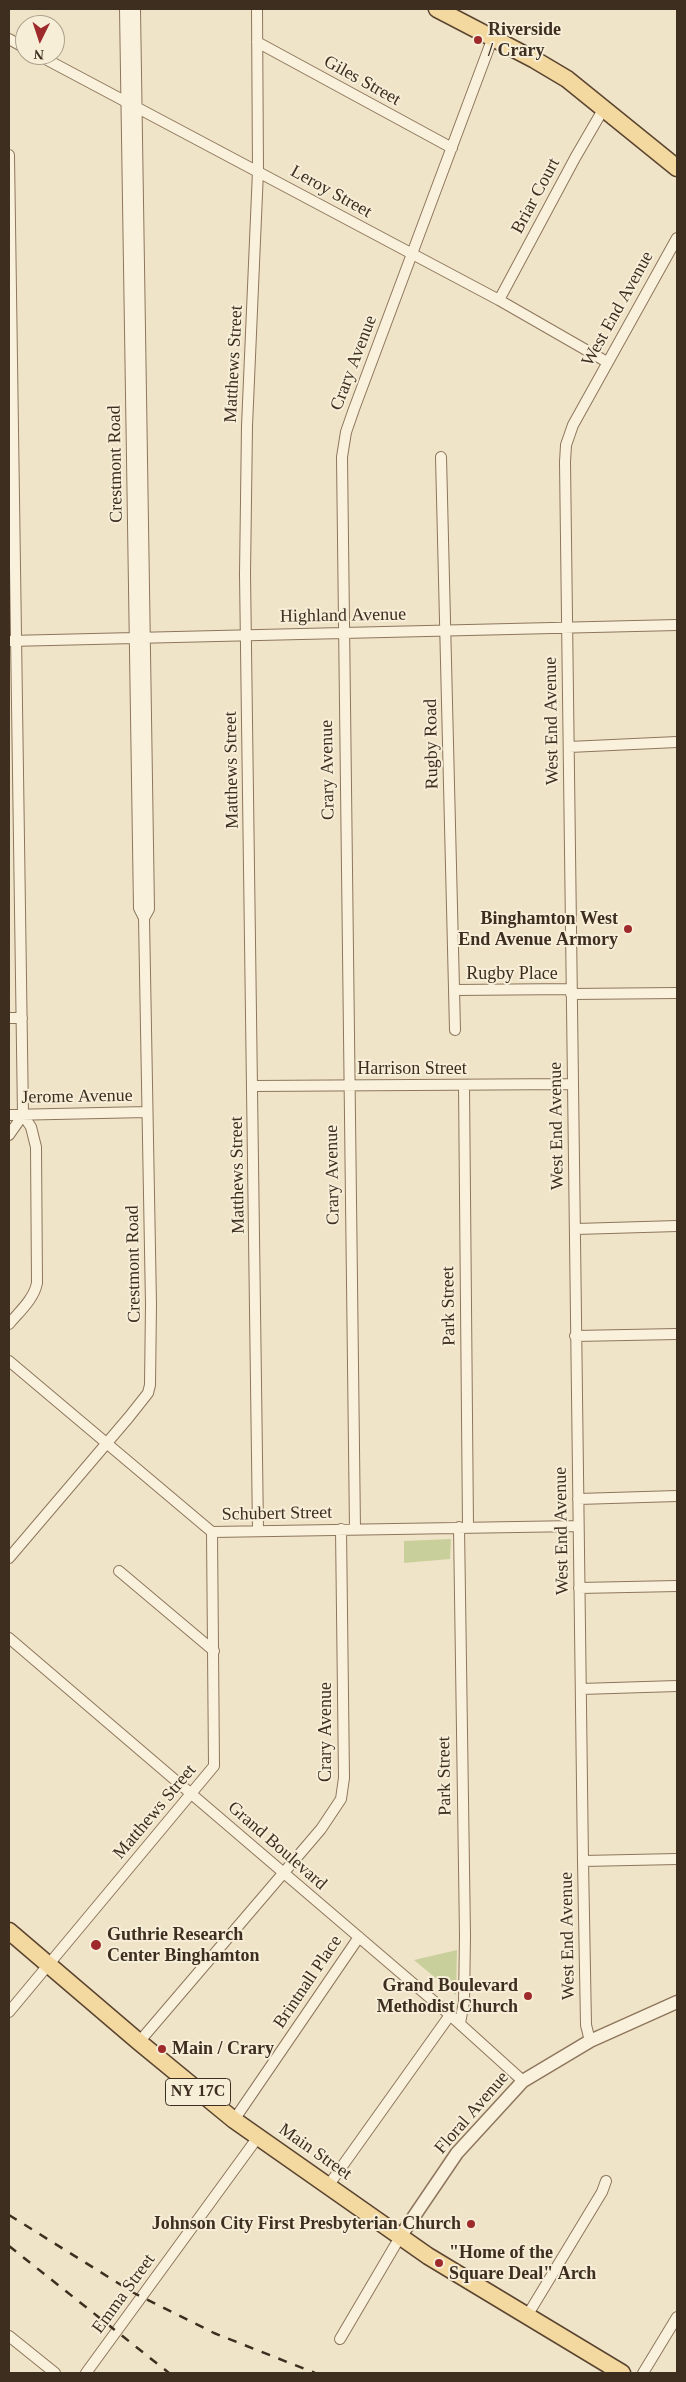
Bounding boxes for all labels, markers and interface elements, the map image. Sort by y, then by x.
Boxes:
north arrow [15,15,65,65]
place label: Riverside / Crary [488,19,561,62]
marker: Riverside / Crary [472,34,484,46]
text: N [33,47,45,62]
street label: Giles Street [320,51,404,111]
street label: Briar Court [507,155,565,237]
street label: Leroy Street [287,161,375,223]
street label: West End Avenue [577,248,659,370]
street label: Matthews Street [220,305,248,423]
street label: Crary Avenue [326,312,382,414]
street label: Crestmont Road [104,405,128,523]
street label: Highland Avenue [280,604,406,628]
street label: West End Avenue [540,657,564,785]
street label: Rugby Road [420,699,444,789]
street label: Matthews Street [220,711,244,829]
street label: Crary Avenue [316,720,340,820]
place label: Binghamton West End Avenue Armory [458,908,618,951]
marker: Binghamton West End Avenue Armory [622,923,634,935]
street label: Rugby Place [466,963,558,985]
street label: Harrison Street [357,1058,467,1080]
street label: West End Avenue [545,1062,569,1190]
street label: Jerome Avenue [21,1085,133,1109]
street label: Matthews Street [226,1116,250,1234]
street label: Crary Avenue [321,1125,345,1225]
street label: Crestmont Road [122,1205,146,1323]
street label: Park Street [438,1266,460,1346]
street label: West End Avenue [550,1467,574,1595]
street label: Schubert Street [222,1502,332,1526]
street label: Crary Avenue [315,1682,337,1782]
street label: Park Street [434,1736,456,1816]
street label: Matthews Street [109,1760,201,1864]
street label: Grand Boulevard [223,1797,331,1895]
street label: West End Avenue [556,1872,580,2000]
place label: Guthrie Research Center Binghamton [107,1924,259,1966]
street label: Brintnall Place [269,1931,347,2033]
marker: Guthrie Research Center Binghamton [89,1938,103,1952]
place label: Grand Boulevard Methodist Church [377,1975,518,2018]
marker: Grand Boulevard Methodist Church [522,1990,534,2002]
place label: Main / Crary [172,2038,274,2060]
marker: Main / Crary [156,2043,168,2055]
street label: Floral Avenue [430,2067,514,2159]
road number: NY 17C [166,2078,230,2106]
street label: Main Street [274,2119,356,2185]
place label: Johnson City First Presbyterian Church [152,2213,461,2235]
marker: Johnson City First Presbyterian Church [465,2218,477,2230]
place label: "Home of the Square Deal" Arch [449,2242,596,2284]
street label: Emma Street [88,2250,160,2338]
marker: "Home of the Square Deal" Arch [433,2257,445,2269]

